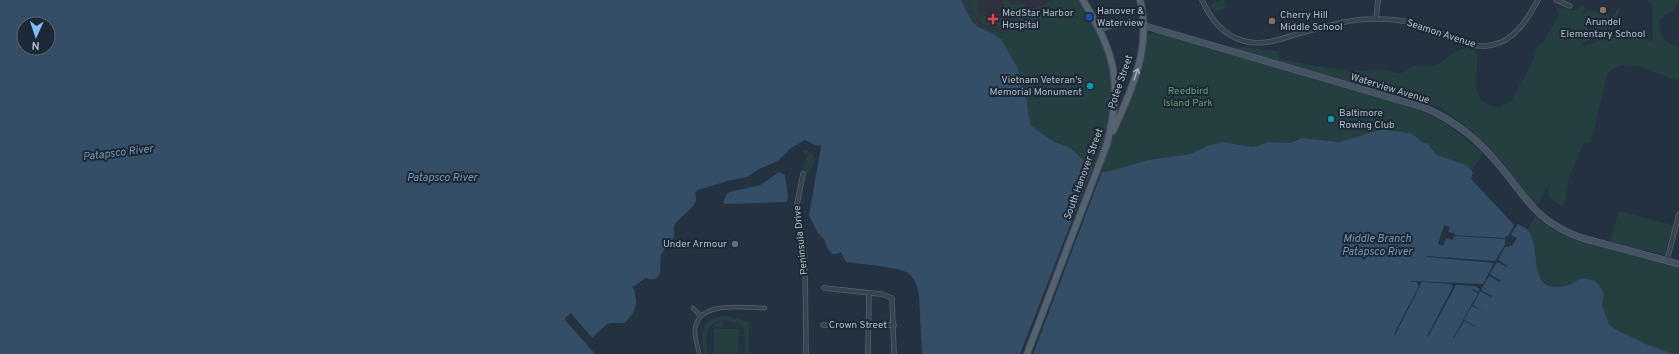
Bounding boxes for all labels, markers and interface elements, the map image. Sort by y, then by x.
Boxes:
place label: Hanover & Waterview [1097,5,1144,30]
marker: Arundel Elementary School [1598,5,1608,15]
place label: MedStar Harbor Hospital [1002,7,1074,32]
place label: Cherry Hill Middle School [1280,9,1343,34]
marker: Hanover & Waterview [1084,12,1094,22]
marker: MedStar Harbor Hospital [987,13,999,25]
north arrow [16,16,56,56]
marker: Cherry Hill Middle School [1267,16,1277,26]
place label: Arundel Elementary School [1561,16,1645,41]
street label: Seamon Avenue [1405,17,1477,51]
text: N [31,38,40,52]
street label: Potee Street [1106,53,1136,111]
one-way arrow [1133,68,1140,81]
street label: Waterview Avenue [1349,71,1431,107]
place label: Vietnam Veteran's Memorial Monument [989,74,1082,99]
marker: Vietnam Veteran's Memorial Monument [1085,81,1095,91]
park label: Reedbird Island Park [1163,85,1213,110]
place label: Baltimore Rowing Club [1339,107,1395,132]
marker: Baltimore Rowing Club [1326,114,1336,124]
street label: South Hanover Street [1061,126,1107,221]
water label: Patapsco River [82,142,155,164]
water label: Patapsco River [407,171,478,185]
street label: Peninsula Drive [791,205,811,275]
water label: Middle Branch Patapsco River [1342,232,1413,259]
place label: Under Armour [663,238,727,251]
marker: Under Armour [730,239,740,249]
street label: Crown Street [829,319,887,332]

